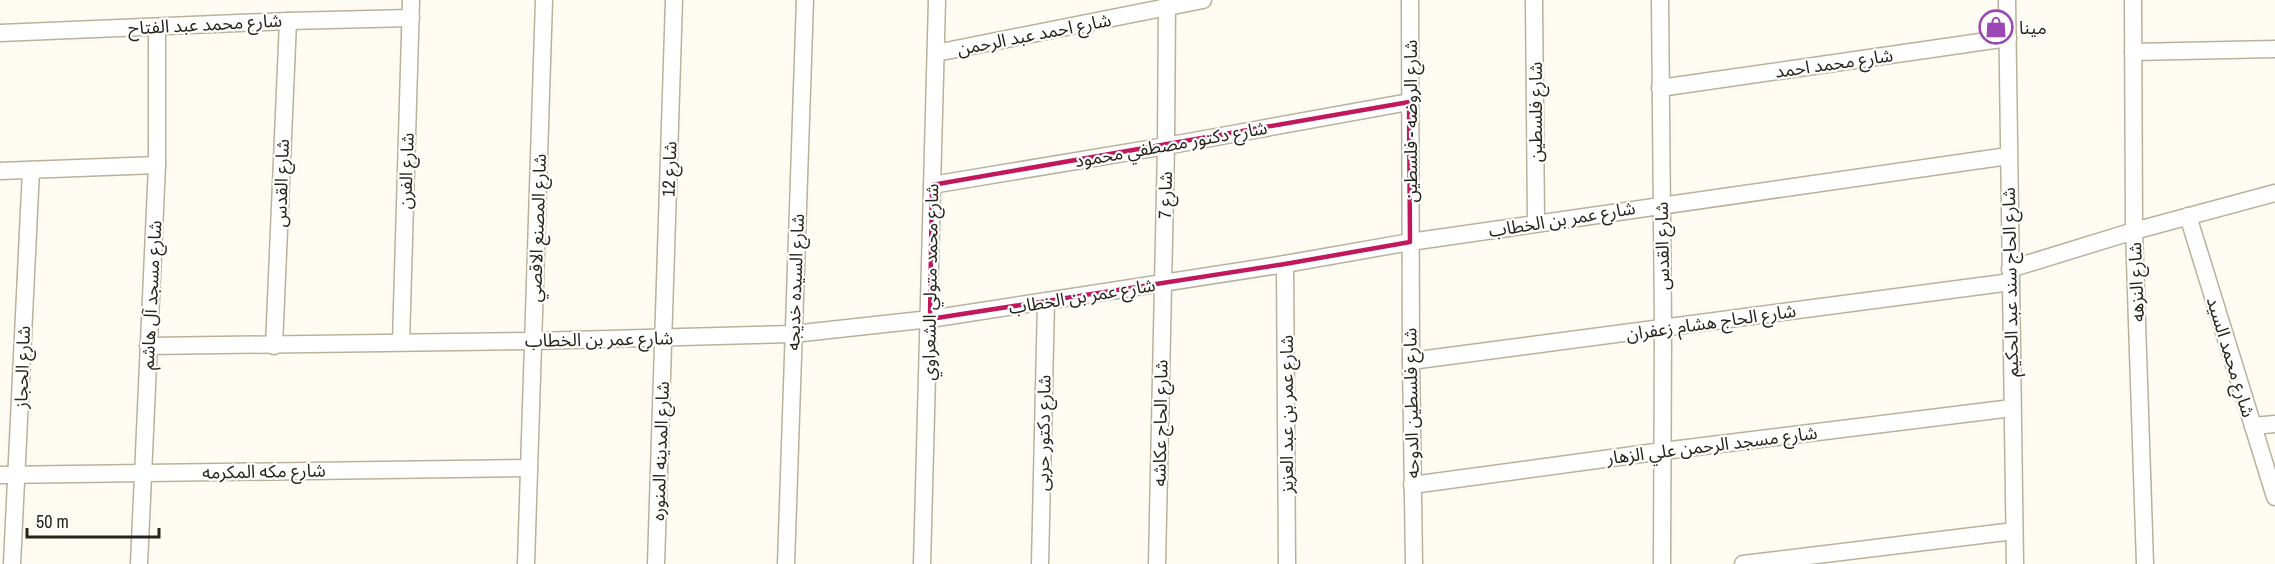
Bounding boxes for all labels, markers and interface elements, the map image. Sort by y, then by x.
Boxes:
street label: شارع محمد عبد الفتاح [127,7,283,43]
street label: شارع احمد عبد الرحمن [955,7,1114,63]
shop icon: مينا [1978,9,2014,45]
place label: مينا [2019,15,2047,40]
street label: شارع الروضه - فلسطين [1398,40,1425,202]
street label: شارع محمد احمد [1773,42,1895,86]
street label: شارع فلسطين [1523,62,1550,162]
street label: شارع دكتور مصطفي محمود [1073,115,1270,175]
street label: شارع الفرن [392,132,422,210]
street label: شارع القدس [267,138,297,228]
street label: شارع 12 [656,141,684,197]
street label: شارع المصنع الاقصي [522,153,554,303]
street label: شارع 7 [1152,171,1180,219]
street label: شارع محمد متولي الشعراوي [916,183,946,381]
street label: شارع الحاج سند عبد الحكيم [1996,187,2026,377]
street label: شارع عمر بن الخطاب [1487,195,1638,245]
street label: شارع القدس [1649,202,1677,290]
street label: شارع السيده خديجه [780,213,812,351]
street label: شارع مسجد آل هاشم [135,220,169,371]
street label: شارع النزهه [2122,242,2152,322]
street label: شارع عمر بن الخطاب [1007,272,1158,322]
street label: شارع محمد السيد [2199,294,2261,421]
street label: شارع الحاج هشام زعفران [1624,298,1798,348]
street label: شارع الحجاز [8,325,38,410]
street label: شارع عمر بن الخطاب [525,325,673,355]
street label: شارع فلسطين الدوحه [1397,327,1427,479]
street label: شارع عمر بن عبد العزيز [1274,335,1301,494]
street label: شارع الحاج عكاشه [1146,359,1176,487]
street label: شارع دكتور حربى [1029,375,1059,491]
street label: شارع المدينه المنوره [645,381,677,521]
street label: شارع مسجد الرحمن علي الزهار [1604,420,1819,472]
street label: شارع مكه المكرمه [202,457,326,487]
scale bar [27,501,159,539]
text: 50 m [36,509,69,534]

